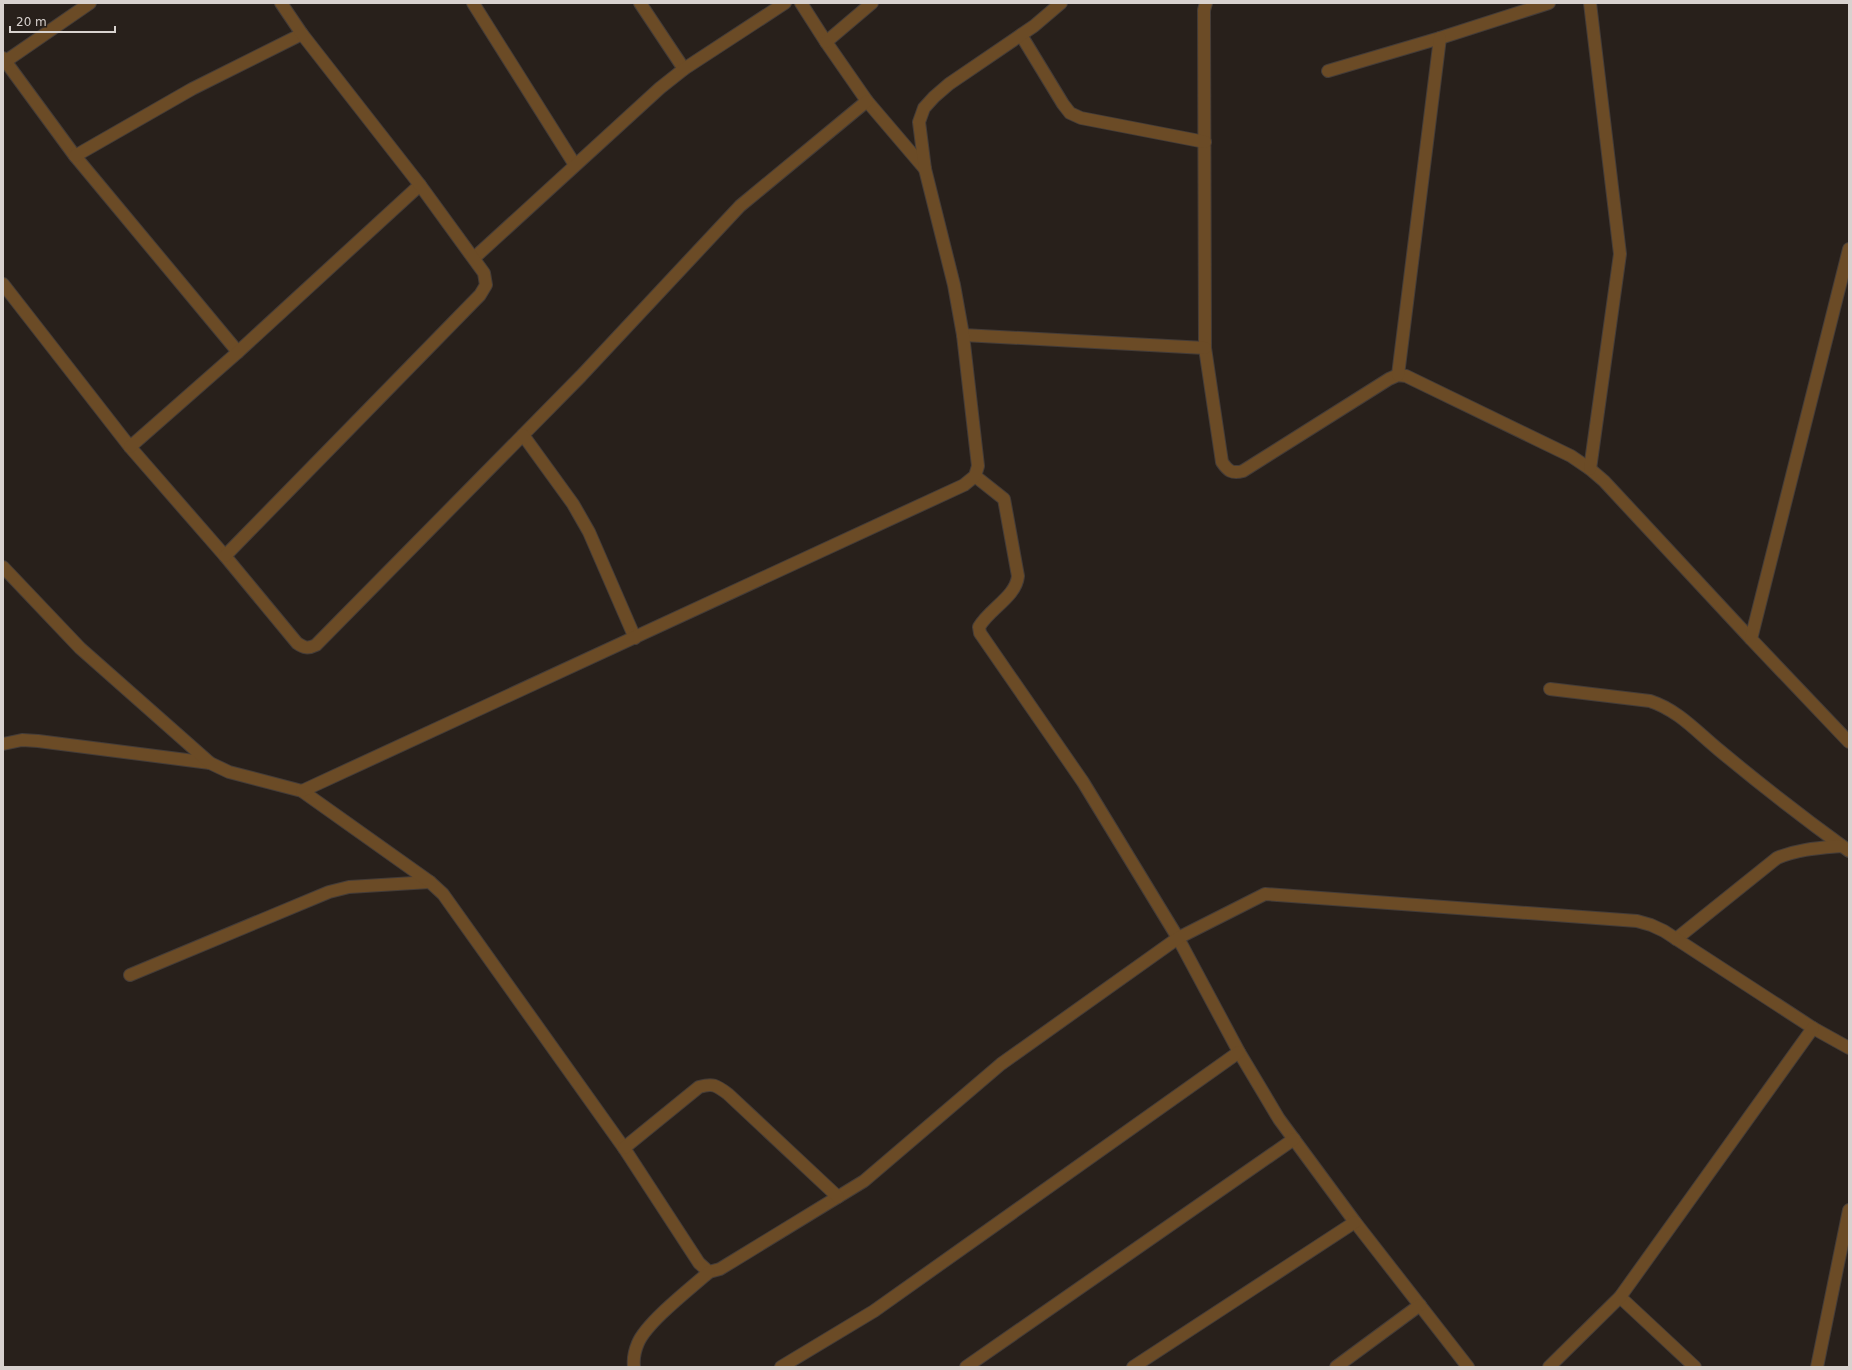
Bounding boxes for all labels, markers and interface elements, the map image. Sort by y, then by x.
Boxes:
scale bar [10,8,115,34]
text: 20 m [16,15,47,29]

